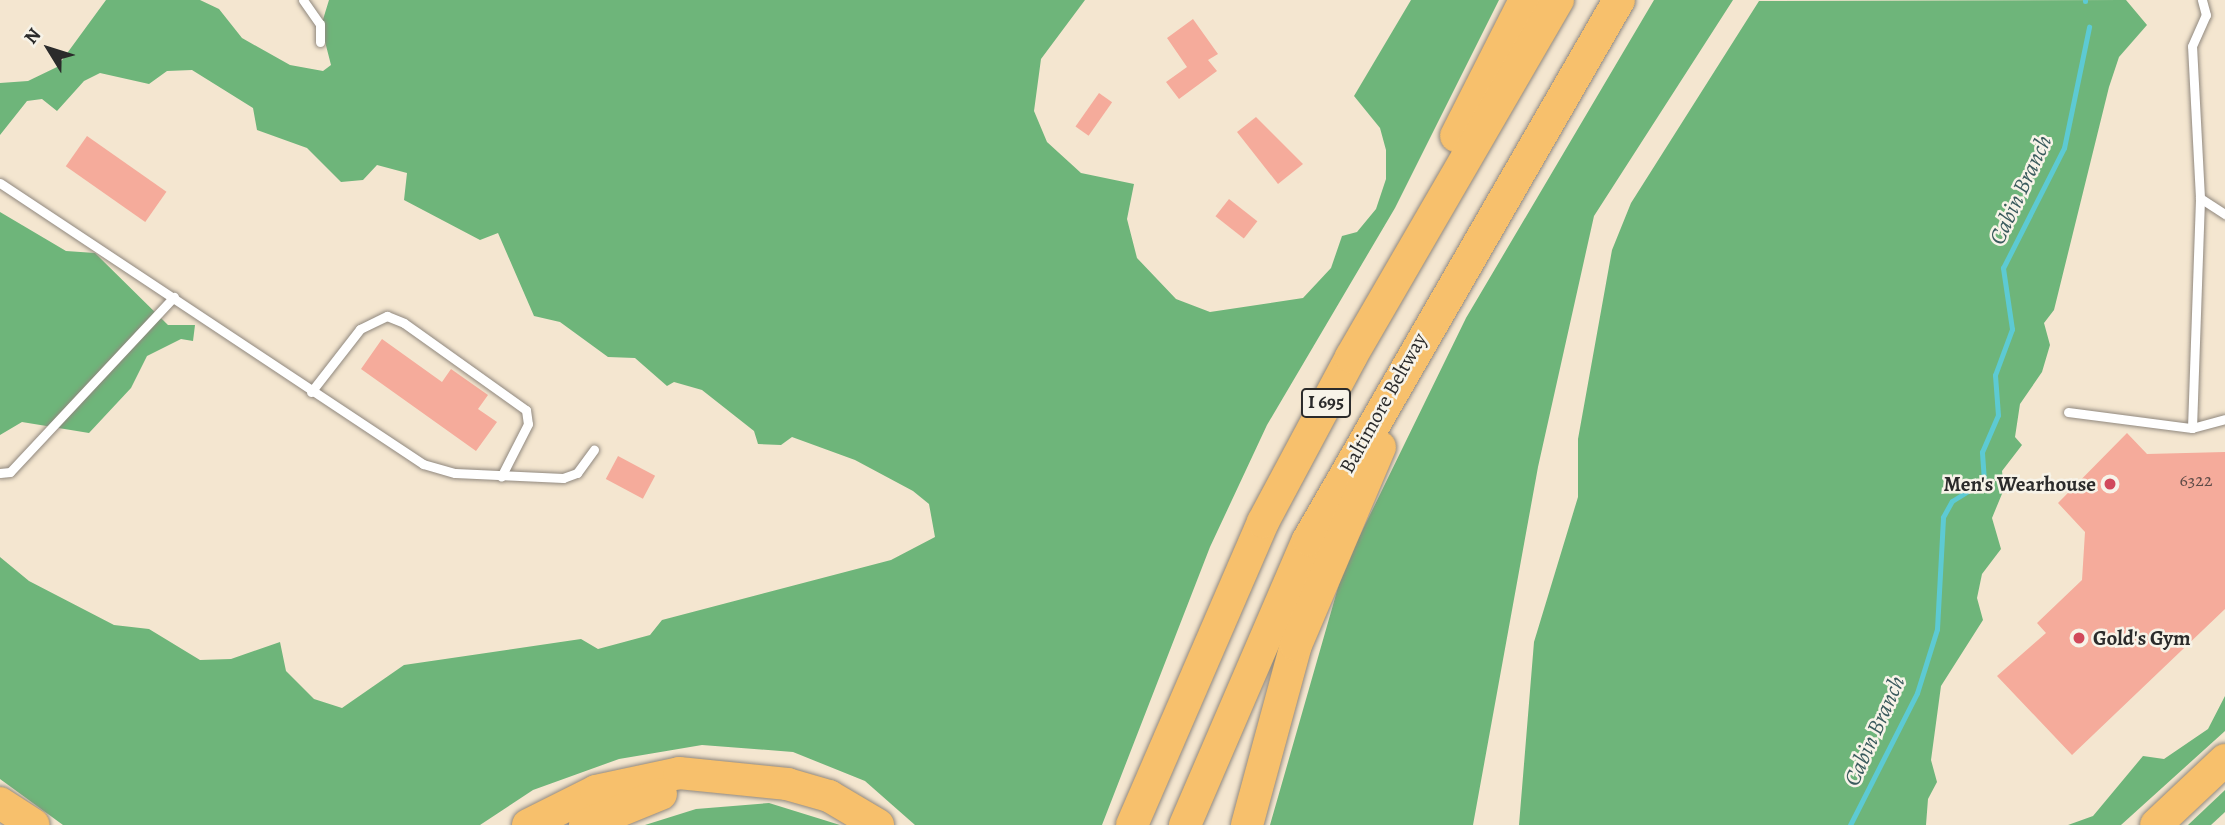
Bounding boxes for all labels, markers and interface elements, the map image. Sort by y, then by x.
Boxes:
north arrow [14,14,84,84]
text: N [18,23,47,50]
water label: Cabin Branch [1984,131,2058,249]
street label: Baltimore Beltway [1334,328,1432,478]
road number: I 695 [1300,388,1352,418]
house number: 6322 [2180,469,2212,491]
place label: Men's Wearhouse [1943,471,2096,497]
marker: Men's Wearhouse [2102,476,2118,492]
place label: Gold's Gym [2093,625,2191,651]
marker: Gold's Gym [2071,630,2087,646]
water label: Cabin Branch [1838,672,1912,790]

